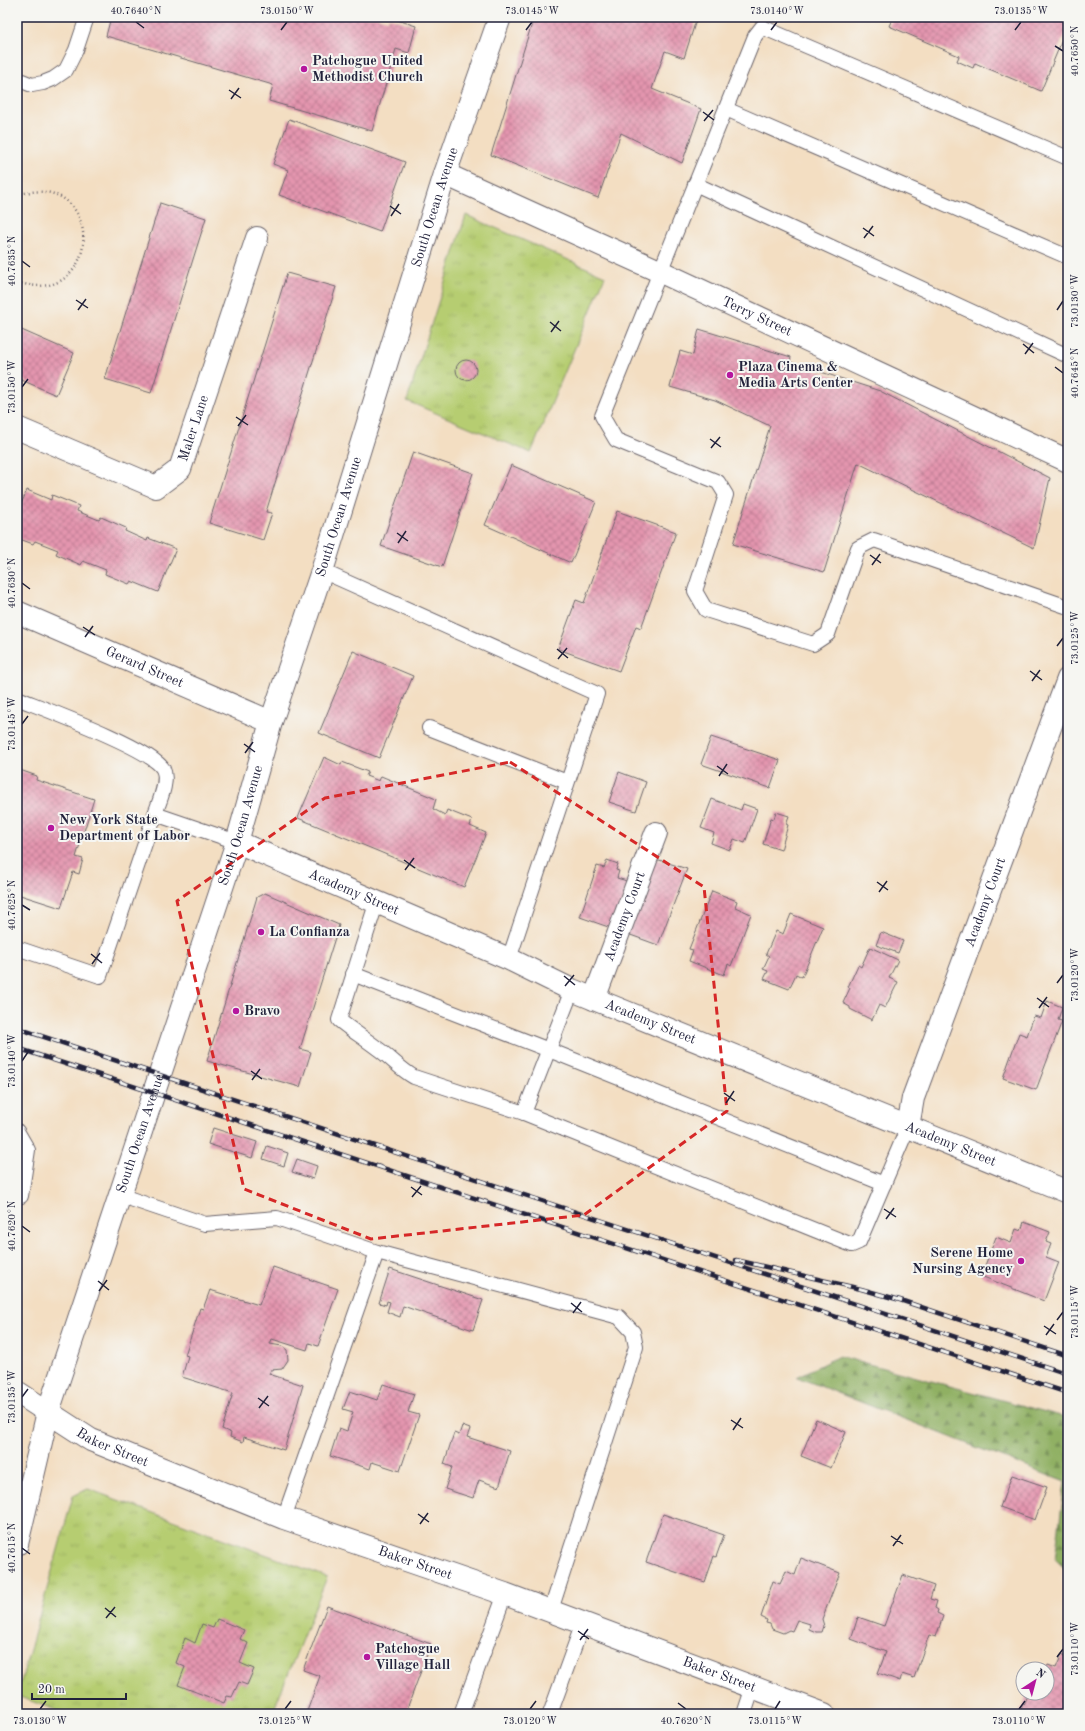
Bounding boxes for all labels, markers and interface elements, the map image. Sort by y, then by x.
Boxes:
text: 40.7640°N [110,6,162,16]
text: 73.0150°W [260,6,314,16]
text: 73.0145°W [505,6,559,16]
text: 73.0140°W [750,6,804,16]
text: 73.0135°W [994,6,1048,16]
text: 40.7650°N [1070,25,1080,77]
place label: Patchogue United Methodist Church [312,54,424,84]
marker: Patchogue United Methodist Church [299,64,309,74]
street label: South Ocean Avenue [410,146,461,269]
text: 40.7635°N [7,235,17,287]
text: 73.0130°W [1070,274,1080,328]
street label: Terry Street [720,294,794,339]
text: 40.7645°N [1070,347,1080,399]
text: 73.0150°W [7,360,17,414]
place label: Plaza Cinema & Media Arts Center [738,360,853,390]
marker: Plaza Cinema & Media Arts Center [725,370,735,380]
street label: Maler Lane [176,393,211,463]
street label: South Ocean Avenue [314,455,364,579]
text: 40.7630°N [7,557,17,609]
text: 73.0125°W [1070,611,1080,665]
street label: Gerard Street [104,644,186,690]
text: 73.0145°W [7,697,17,751]
street label: South Ocean Avenue [216,764,265,887]
place label: New York State Department of Labor [59,813,190,843]
marker: New York State Department of Labor [46,823,56,833]
street label: Academy Court [962,856,1008,949]
street label: Academy Street [306,867,401,918]
street label: Academy Court [602,870,648,963]
text: 40.7625°N [7,879,17,931]
place label: La Confianza [269,925,350,939]
marker: La Confianza [256,927,266,937]
text: 73.0120°W [1070,948,1080,1002]
street label: Academy Street [603,997,698,1047]
place label: Bravo [244,1004,280,1018]
marker: Bravo [231,1006,241,1016]
text: 73.0140°W [7,1034,17,1088]
street label: South Ocean Avenue [114,1072,167,1195]
street label: Academy Street [903,1119,998,1169]
text: 40.7620°N [7,1200,17,1252]
place label: Serene Home Nursing Agency [912,1246,1013,1276]
marker: Serene Home Nursing Agency [1016,1256,1026,1266]
text: 73.0115°W [1070,1285,1080,1339]
text: 73.0135°W [7,1370,17,1424]
street label: Baker Street [74,1426,151,1470]
text: 40.7615°N [7,1522,17,1574]
street label: Baker Street [376,1544,454,1582]
text: 73.0110°W [1070,1622,1080,1676]
place label: Patchogue Village Hall [375,1642,450,1672]
marker: Patchogue Village Hall [362,1652,372,1662]
street label: Baker Street [681,1654,758,1695]
north arrow [1015,1661,1055,1701]
text: N [1033,1667,1047,1681]
scale bar [32,1675,126,1701]
text: 20 m [38,1684,65,1696]
text: 73.0130°W [13,1716,67,1726]
text: 73.0125°W [258,1716,312,1726]
text: 73.0120°W [503,1716,557,1726]
text: 40.7620°N [660,1716,712,1726]
text: 73.0115°W [748,1716,802,1726]
text: 73.0110°W [992,1716,1046,1726]

